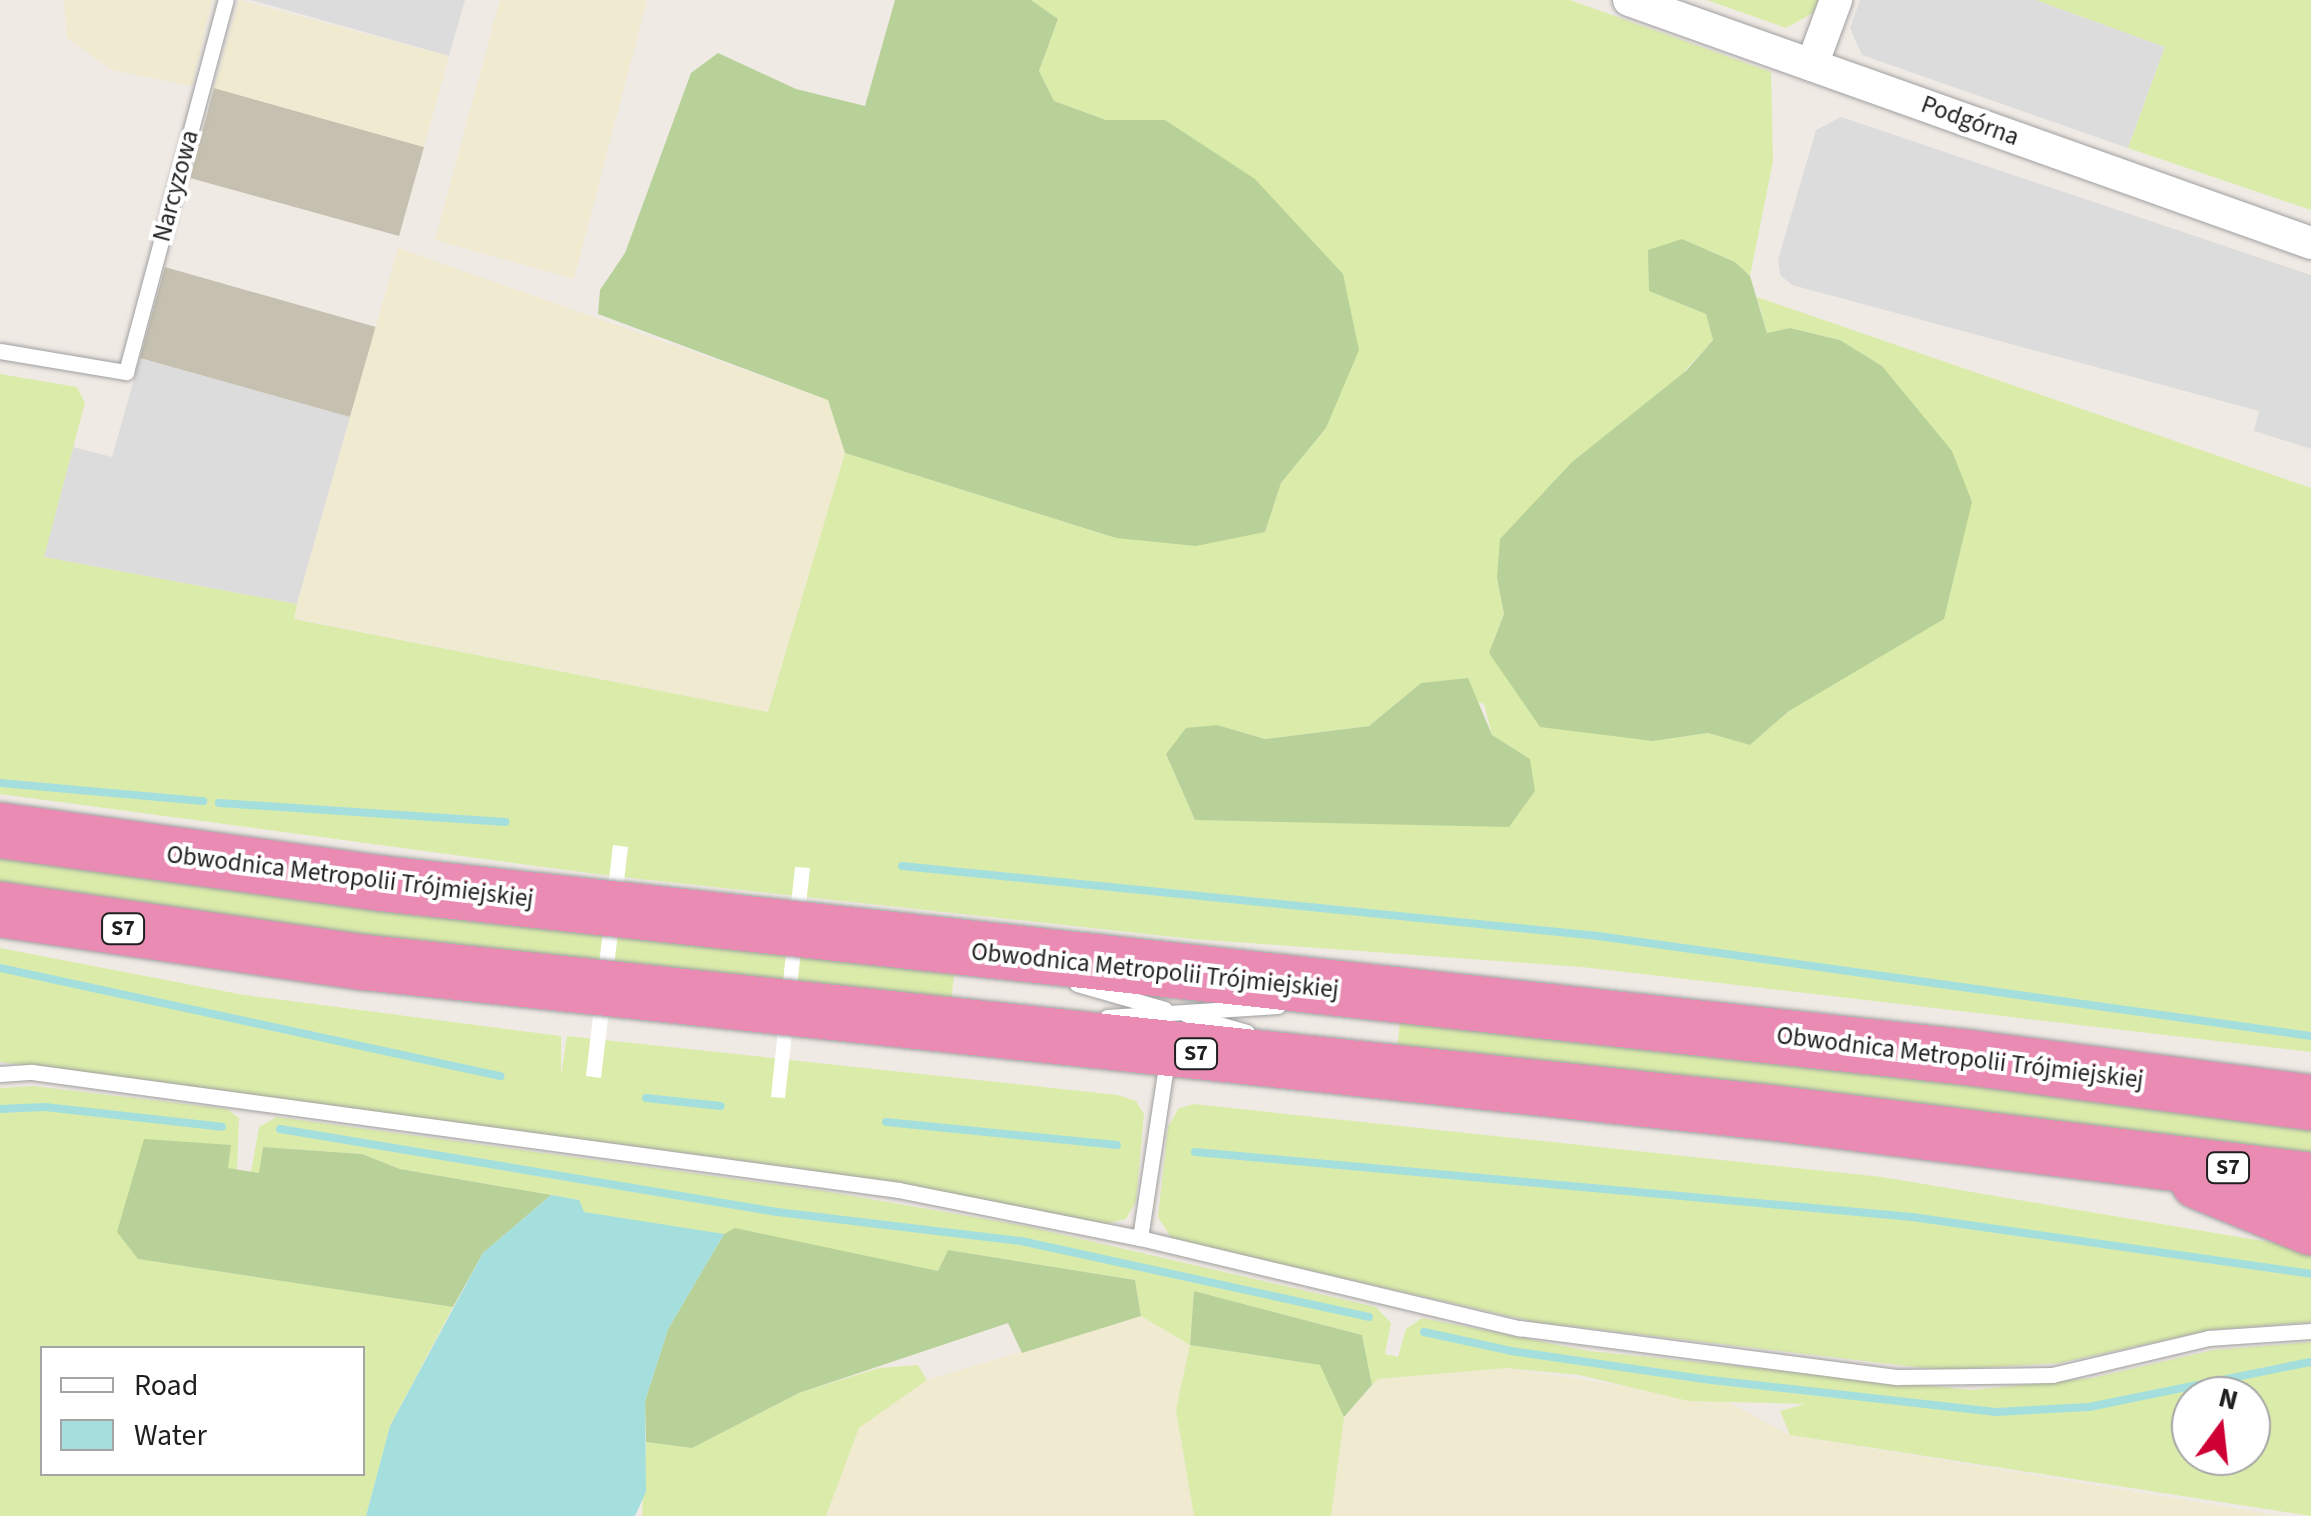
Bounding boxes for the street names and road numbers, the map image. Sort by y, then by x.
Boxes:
street label: Podgórna [1917,90,2023,152]
street label: Narcyzowa [147,127,205,245]
street label: Obwodnica Metropolii Trójmiejskiej [165,840,535,914]
road number: S7 [100,912,146,946]
street label: Obwodnica Metropolii Trójmiejskiej [970,937,1340,1005]
street label: Obwodnica Metropolii Trójmiejskiej [1775,1021,2145,1095]
road number: S7 [1174,1037,1218,1071]
road number: S7 [2206,1151,2250,1185]

